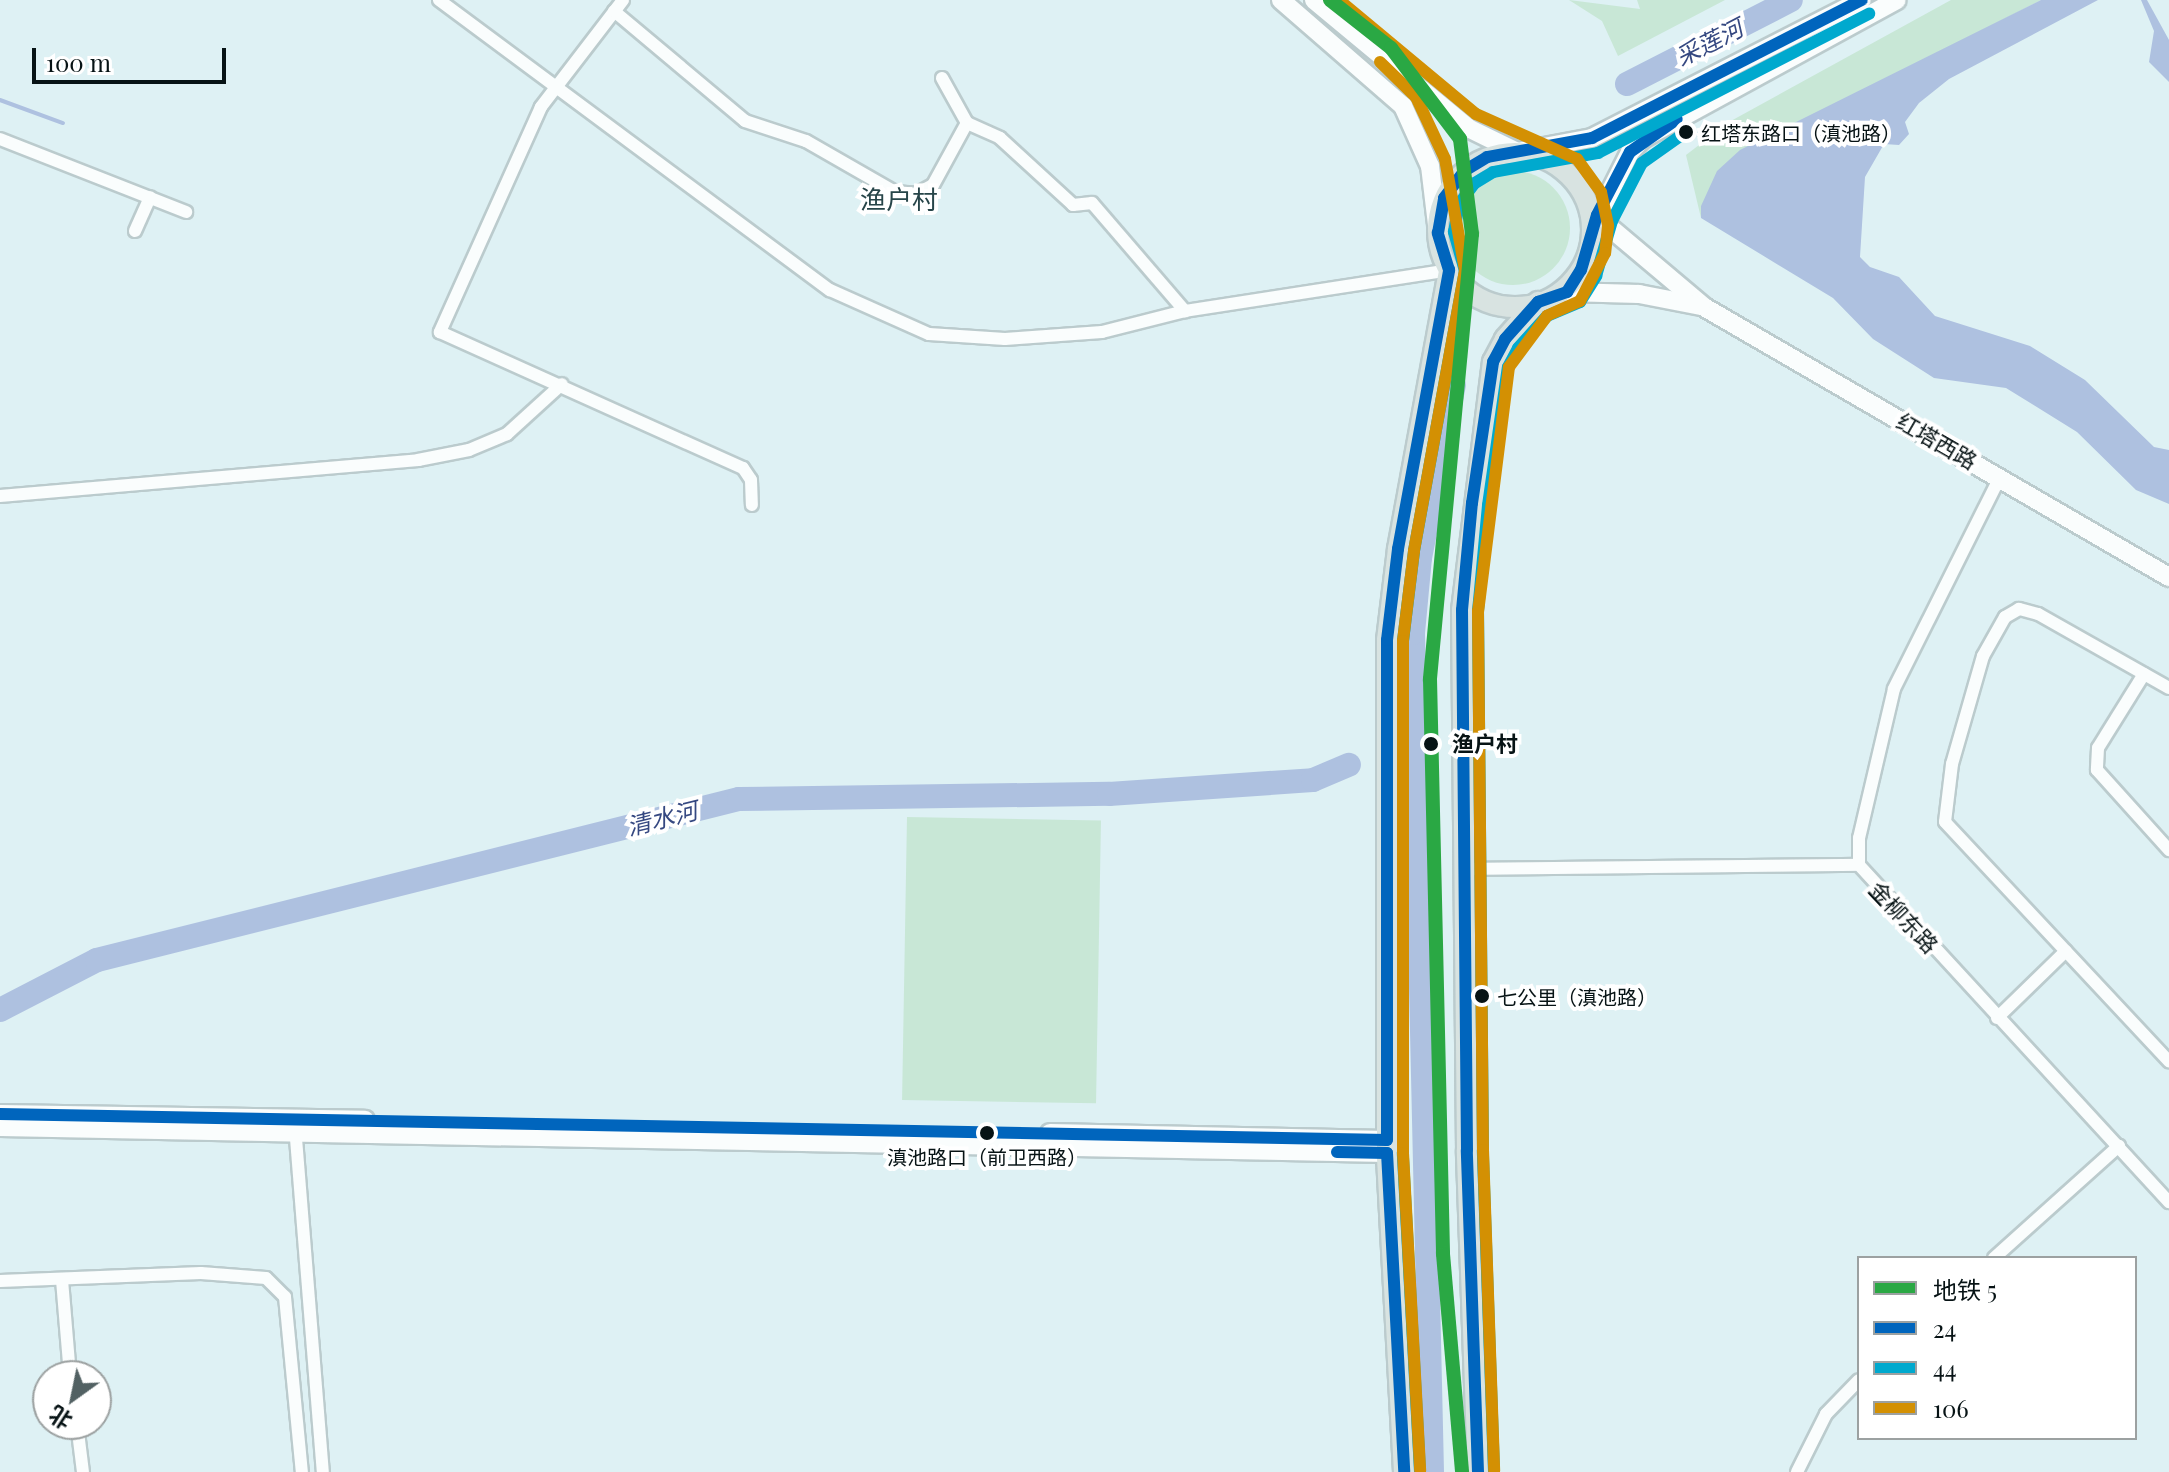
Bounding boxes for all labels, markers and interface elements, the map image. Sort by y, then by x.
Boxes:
water label: 采莲河 [1670,13,1748,71]
scale bar [36,32,230,82]
text: 100 m [46,46,111,78]
place label: 红塔东路口（滇池路） [1701,120,1901,144]
marker: 红塔东路口（滇池路） [1678,124,1694,140]
district label: 渔户村 [860,183,938,215]
street label: 红塔西路 [1892,408,1982,474]
marker: 渔户村 [1417,730,1445,758]
place label: 渔户村 [1452,731,1518,757]
water label: 清水河 [624,795,700,841]
street label: 金柳东路 [1864,876,1944,958]
place label: 七公里（滇池路） [1497,984,1657,1008]
marker: 七公里（滇池路） [1474,988,1490,1004]
marker: 滇池路口（前卫西路） [979,1125,995,1141]
place label: 滇池路口（前卫西路） [887,1144,1087,1168]
legend [1857,1256,2137,1440]
text: 地铁 5 [1933,1273,1997,1305]
text: 24 [1933,1312,1956,1344]
text: 44 [1933,1352,1957,1384]
north arrow [32,1360,112,1440]
text: 106 [1933,1392,1969,1424]
text: 北 [43,1400,77,1437]

